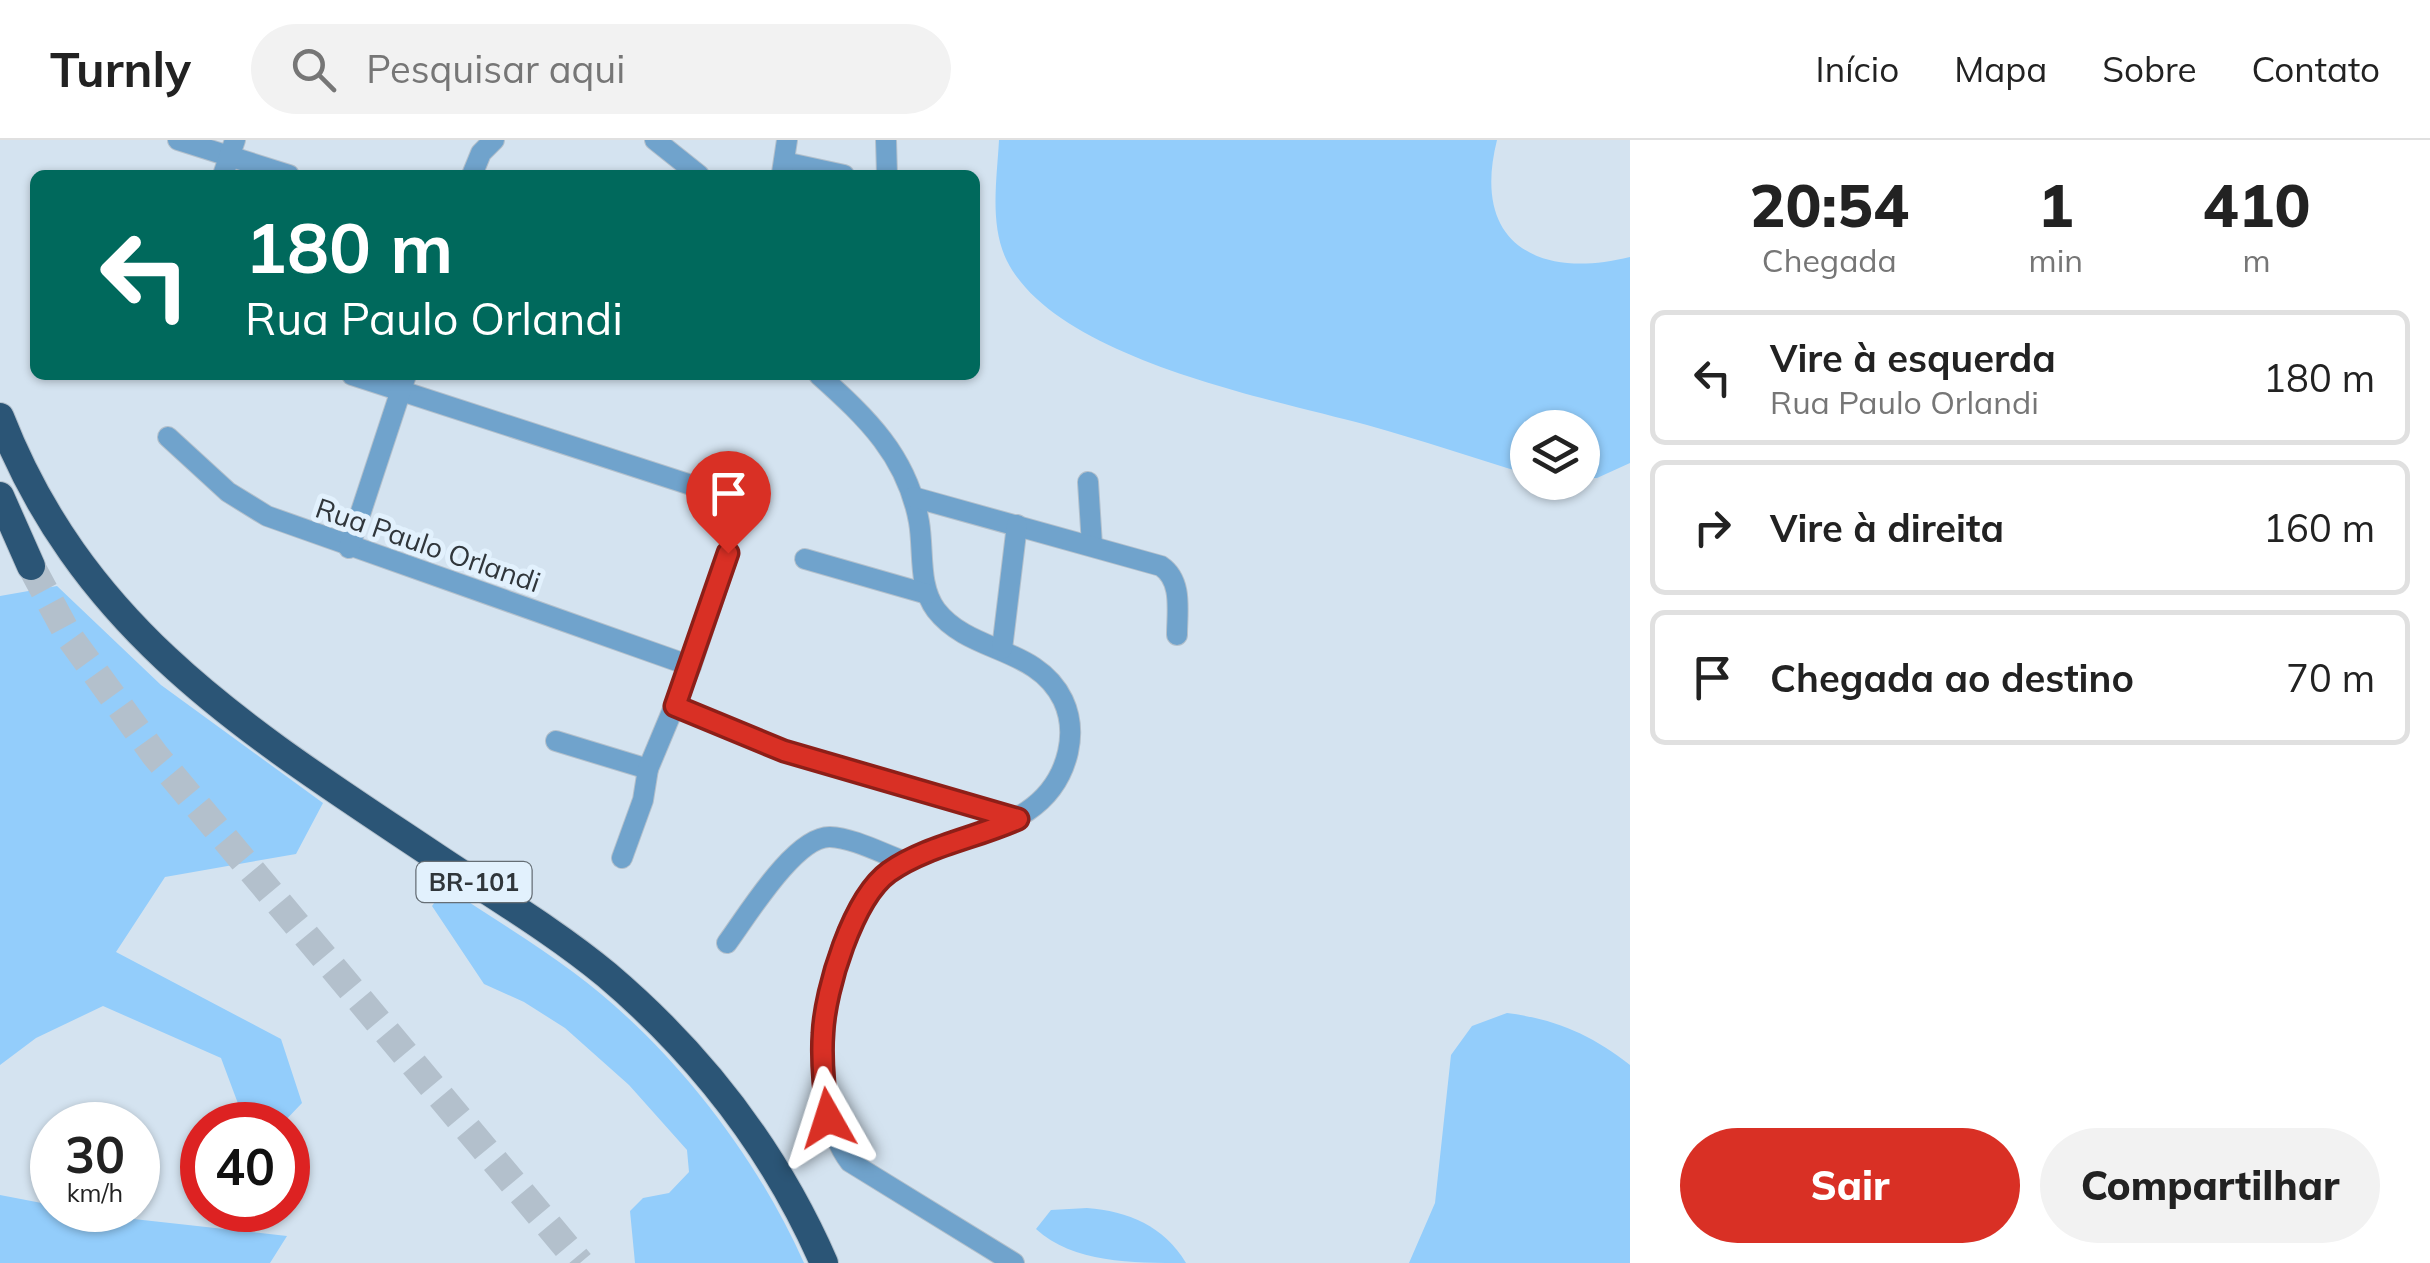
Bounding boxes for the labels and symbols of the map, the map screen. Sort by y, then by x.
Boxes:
pin [686,451,771,554]
street label: Rua Paulo Orlandi [311,490,545,599]
road number: BR-101 [416,862,532,902]
position arrow [776,1066,880,1170]
speed limit sign: 40 [180,1102,310,1232]

